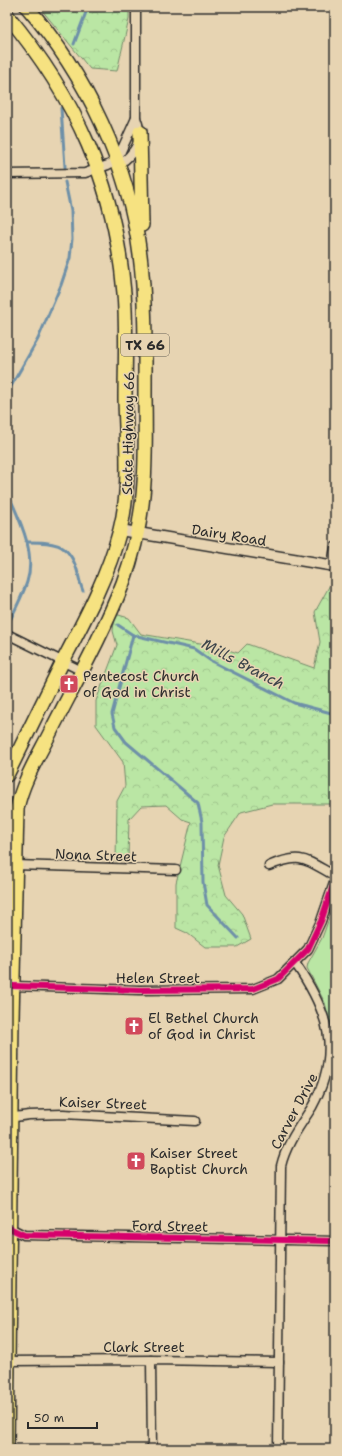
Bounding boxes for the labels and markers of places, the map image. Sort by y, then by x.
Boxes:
place label: Pentecost Church of God in Christ [83,667,199,701]
church icon: Pentecost Church of God in Christ [58,673,80,695]
place label: El Bethel Church of God in Christ [148,1009,259,1043]
church icon: El Bethel Church of God in Christ [123,1015,145,1037]
place label: Kaiser Street Baptist Church [150,1144,248,1178]
church icon: Kaiser Street Baptist Church [125,1150,147,1172]

